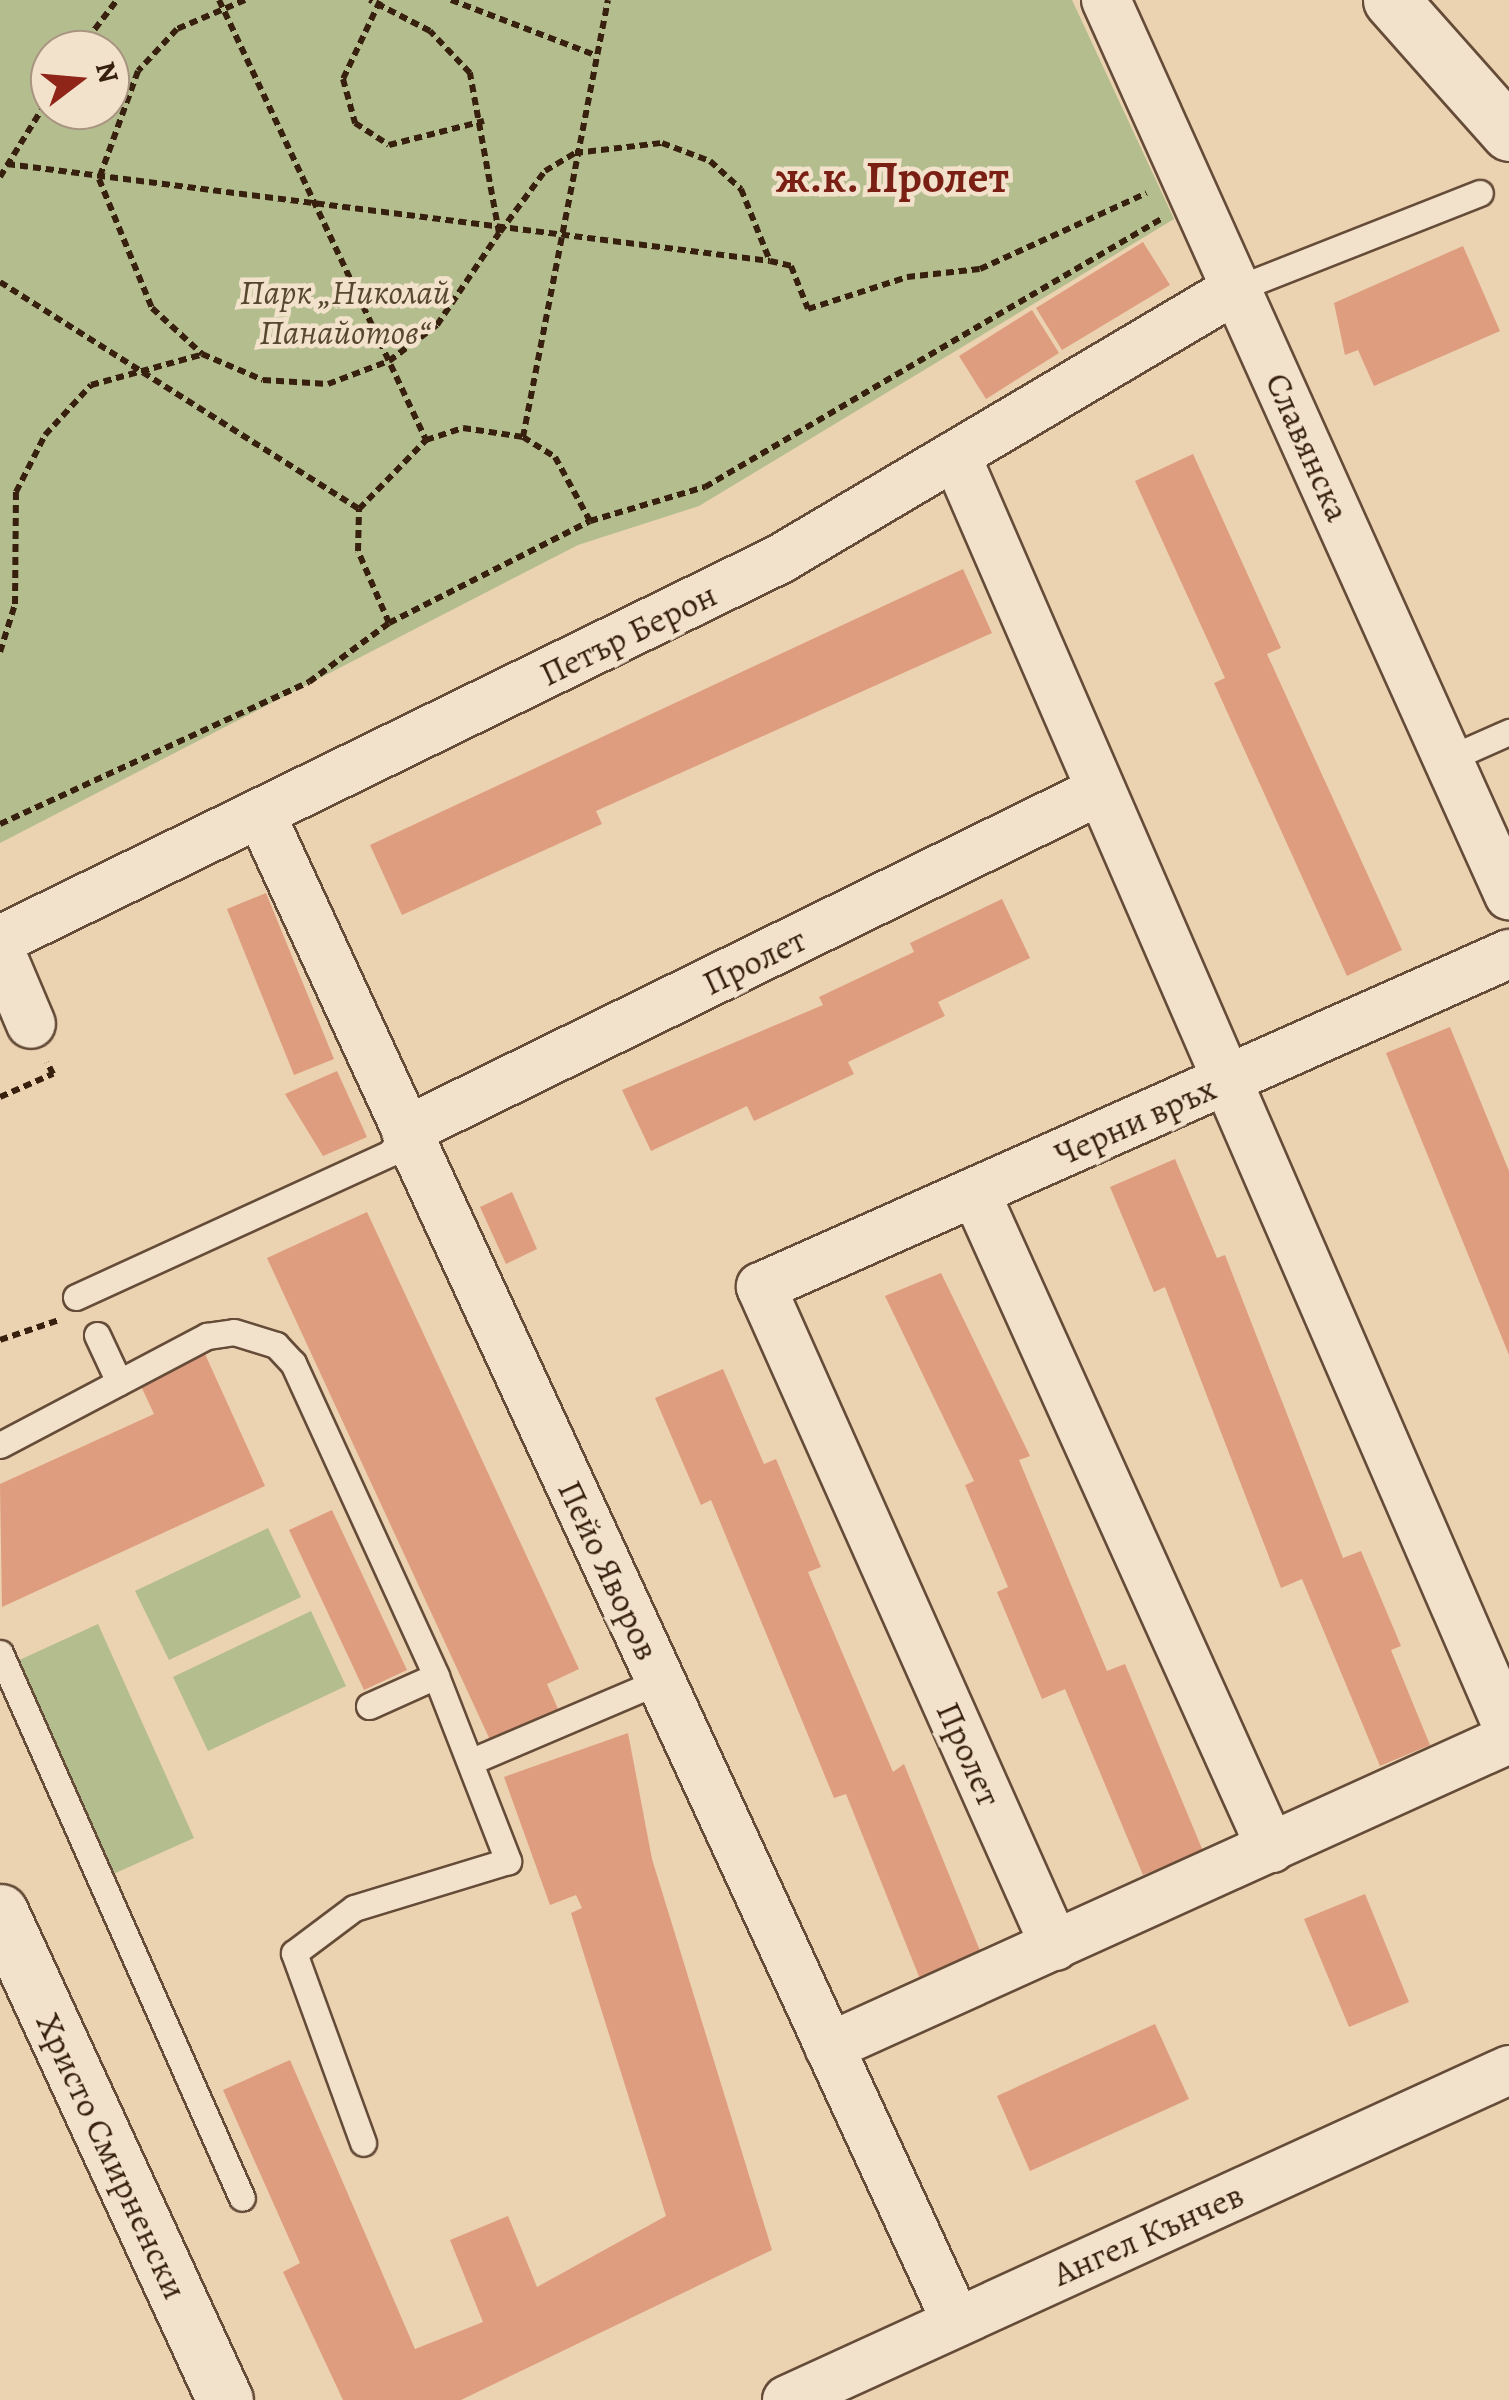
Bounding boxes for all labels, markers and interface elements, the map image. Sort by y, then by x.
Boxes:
north arrow [30,30,130,130]
text: N [86,57,128,87]
district label: ж.к. Пролет [774,151,1010,205]
park label: Парк „Николай Панайотов“ [240,271,450,353]
street label: Славянска [1257,366,1359,528]
street label: Петър Берон [533,573,723,695]
street label: Пролет [695,918,813,1004]
street label: Черни връх [1048,1067,1222,1175]
street label: Пейо Яворов [549,1473,669,1667]
street label: Пролет [927,1695,1011,1813]
street label: Христо Смирненски [27,2006,197,2306]
street label: Ангел Кънчев [1046,2173,1250,2295]

